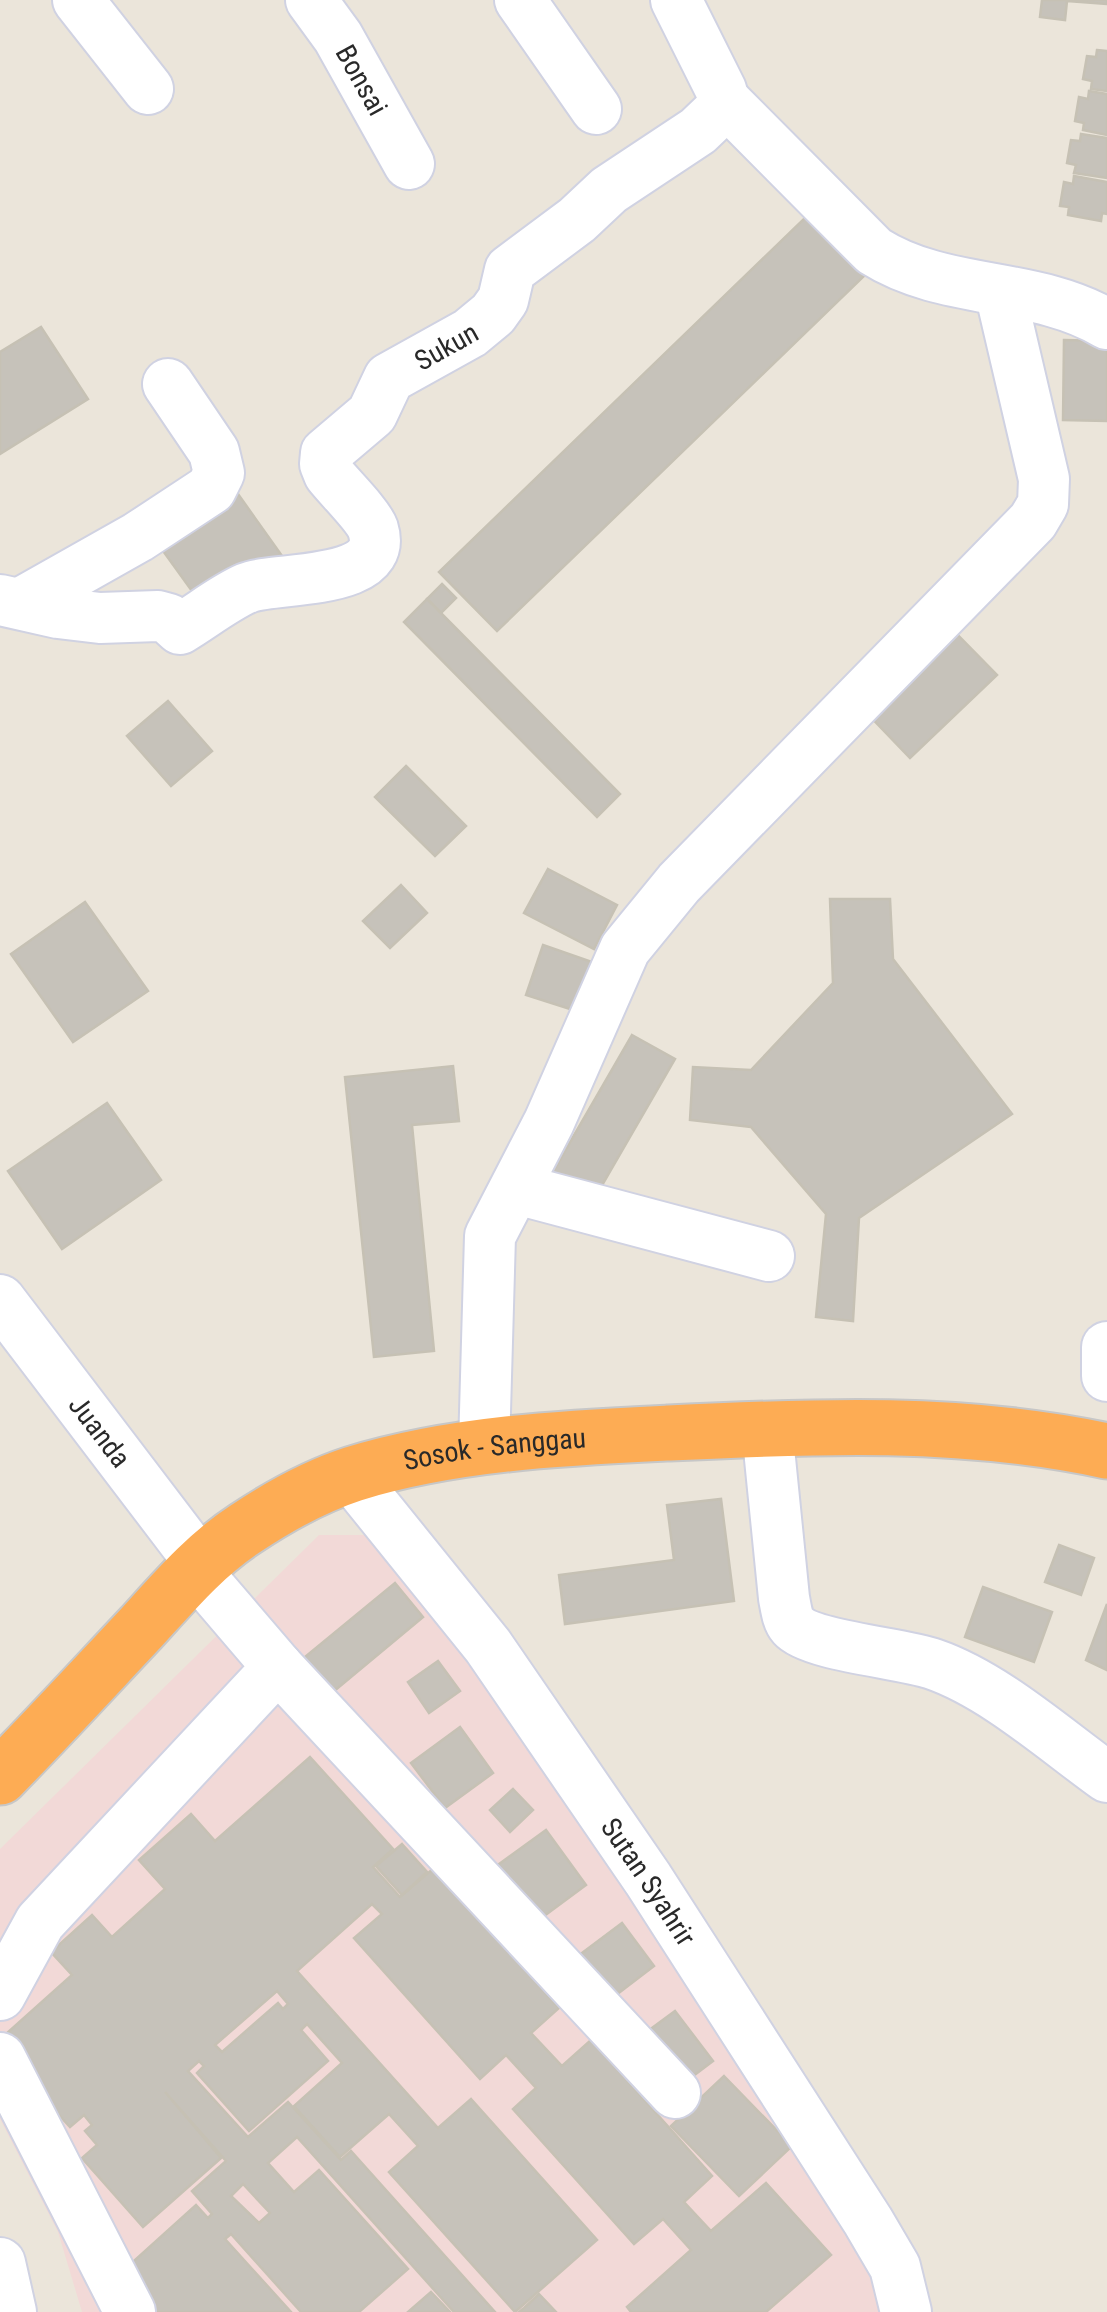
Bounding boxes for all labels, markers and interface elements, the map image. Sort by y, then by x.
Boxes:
street label: Bonsai [329,39,395,121]
street label: Sukun [409,315,484,377]
street label: Juanda [62,1389,138,1474]
street label: Sosok - Sanggau [400,1421,587,1477]
street label: Sutan Syahrir [594,1812,703,1952]

